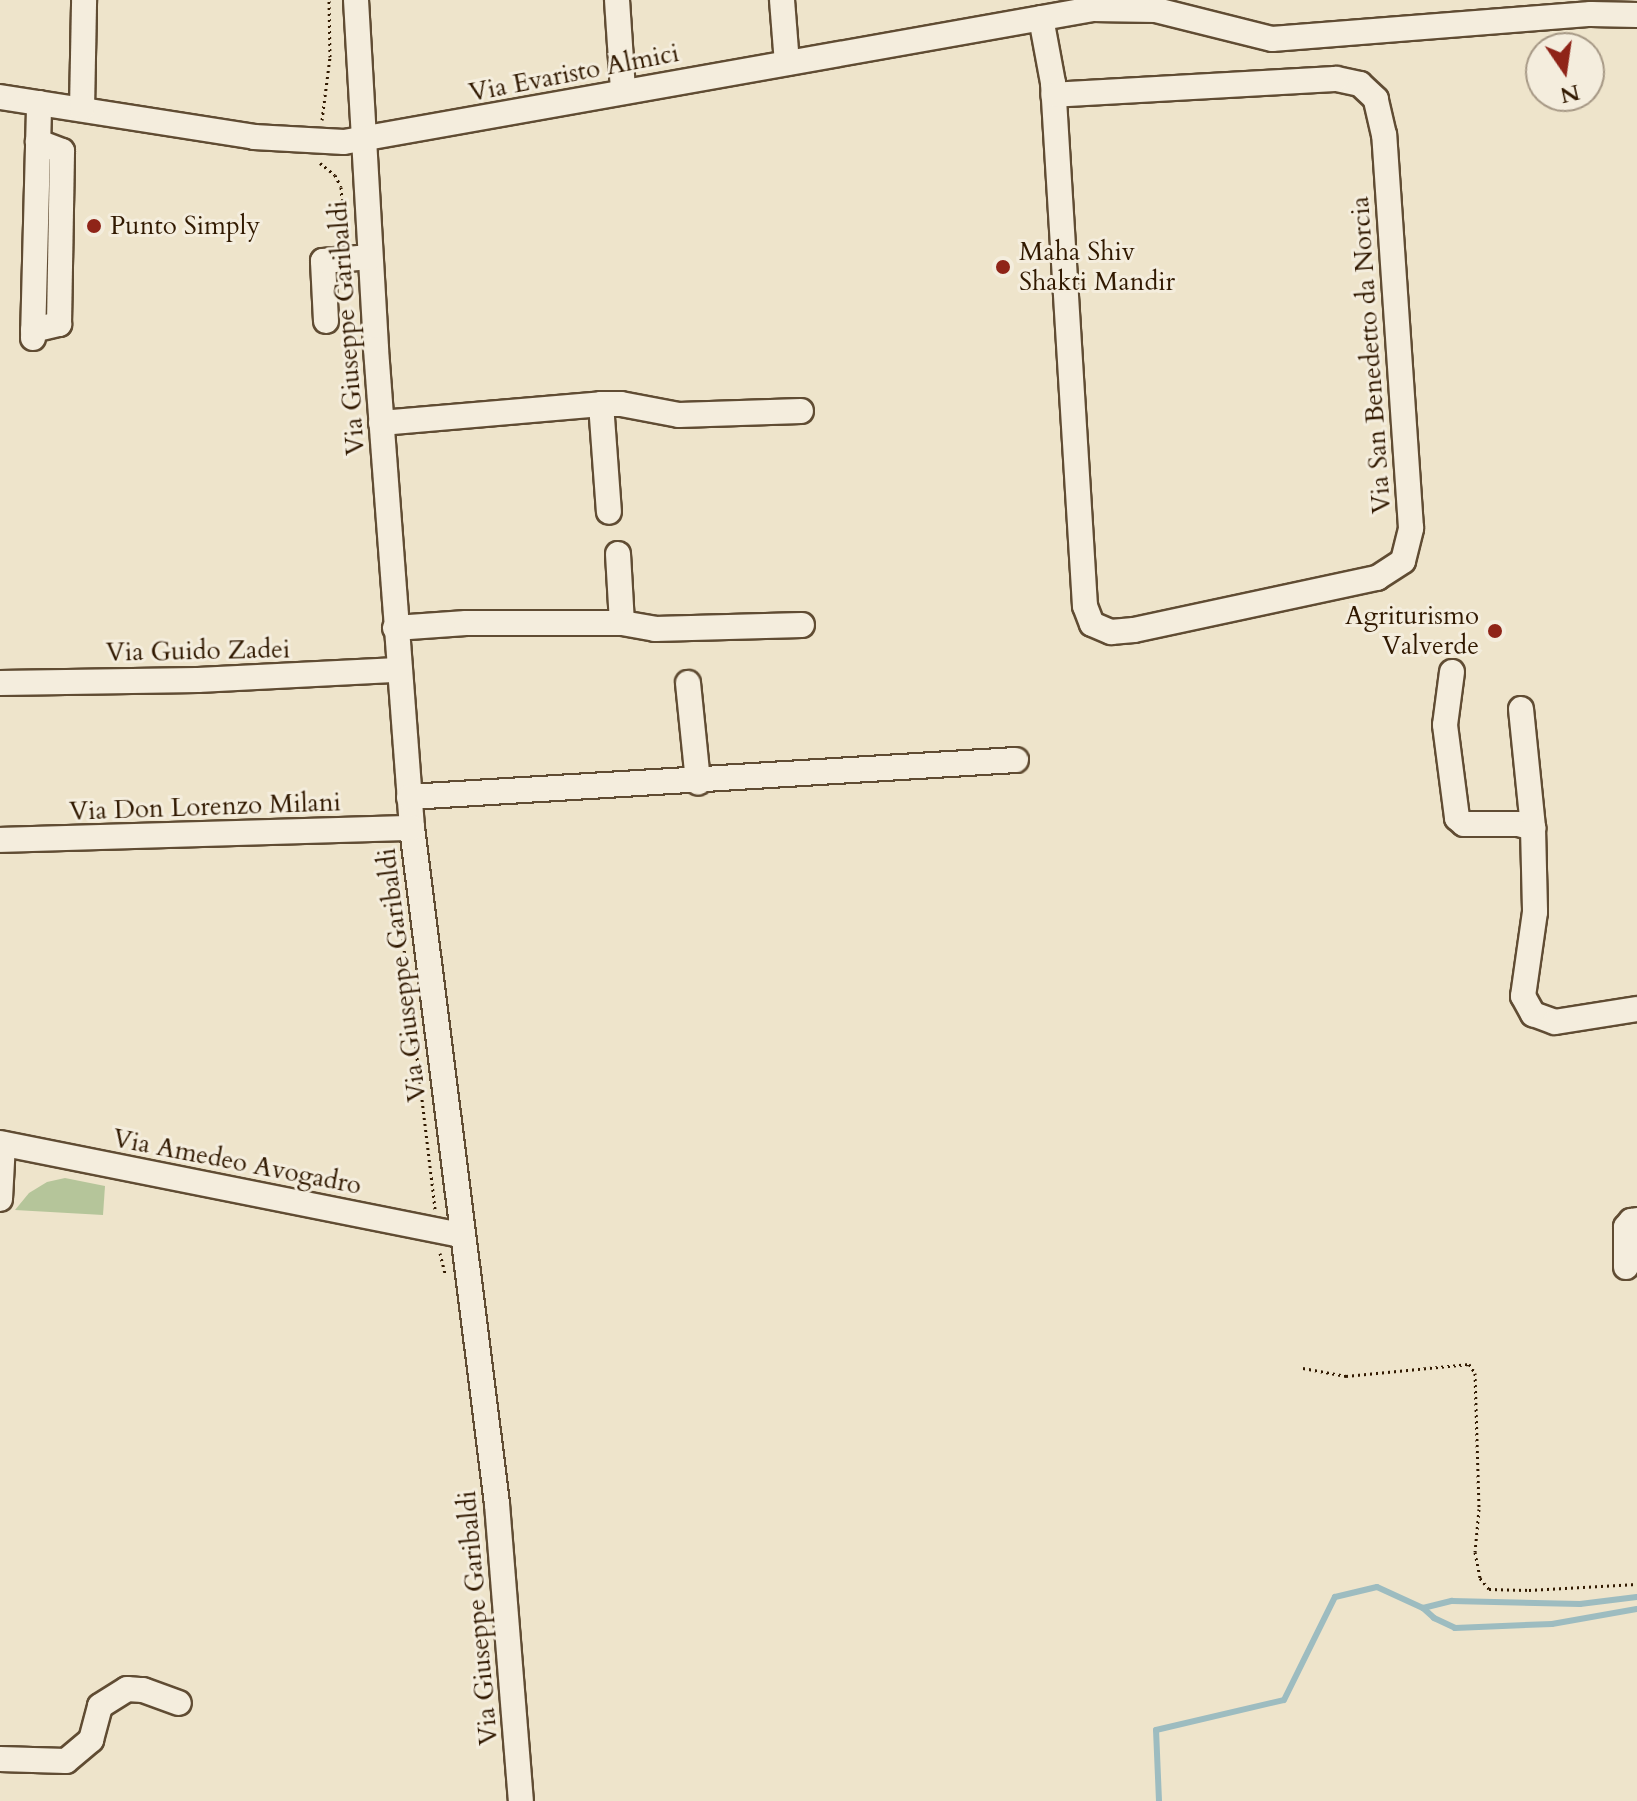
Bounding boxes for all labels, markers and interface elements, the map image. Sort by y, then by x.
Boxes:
north arrow [1525,32,1605,112]
street label: Via Evaristo Almici [466,37,682,109]
text: N [1557,77,1583,110]
street label: Via San Benedetto da Norcia [1344,195,1398,515]
street label: Via Giuseppe Garibaldi [323,200,371,456]
place label: Punto Simply [110,210,260,242]
marker: Punto Simply [85,217,103,235]
place label: Maha Shiv Shakti Mandir [1019,236,1175,298]
marker: Maha Shiv Shakti Mandir [994,258,1012,276]
place label: Agriturismo Valverde [1345,600,1479,662]
marker: Agriturismo Valverde [1486,622,1504,640]
street label: Via Guido Zadei [106,634,290,668]
street label: Via Don Lorenzo Milani [69,787,341,827]
street label: Via Giuseppe Garibaldi [371,846,433,1104]
street label: Via Amedeo Avogadro [110,1123,364,1201]
street label: Via Giuseppe Garibaldi [451,1489,505,1747]

